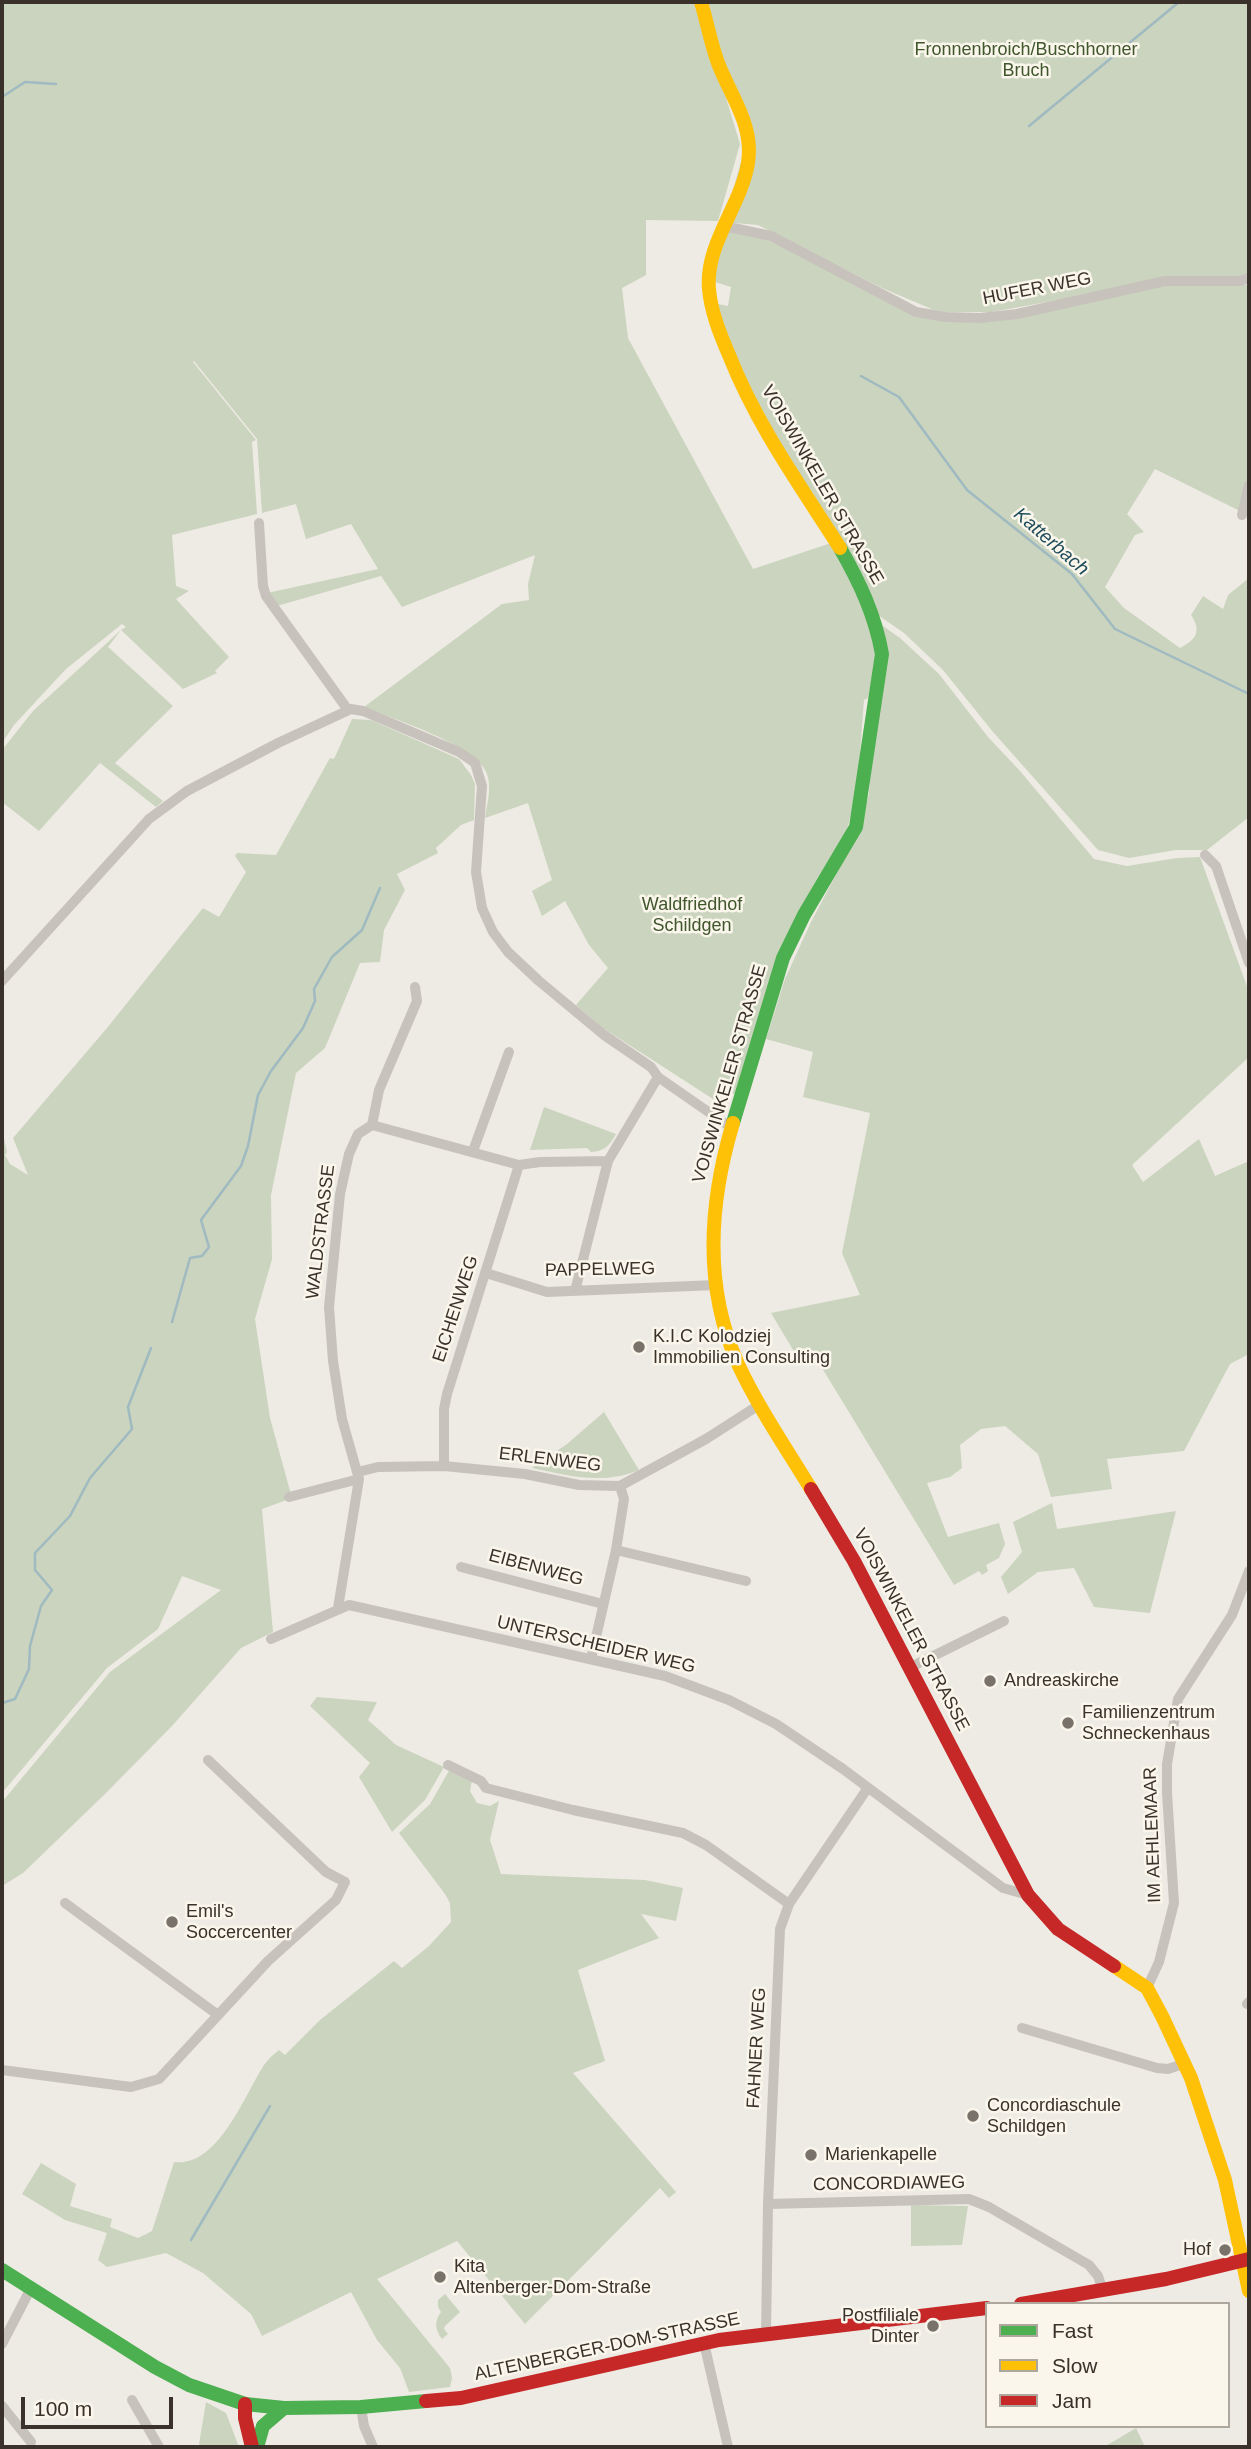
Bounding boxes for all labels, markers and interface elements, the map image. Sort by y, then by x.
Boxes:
park label: Fronnenbroich/Buschhorner Bruch [914,39,1138,82]
street label: HUFER WEG [981,268,1093,310]
street label: VOISWINKELER STRASSE [756,382,888,588]
water label: Katterbach [1009,503,1093,581]
park label: Waldfriedhof Schildgen [642,894,742,936]
street label: VOISWINKELER STRASSE [688,962,772,1186]
street label: WALDSTRASSE [302,1164,340,1300]
street label: EICHENWEG [429,1253,483,1365]
street label: PAPPELWEG [545,1258,655,1282]
place label: K.I.C Kolodziej Immobilien Consulting [653,1326,830,1368]
marker: K.I.C Kolodziej Immobilien Consulting [631,1339,647,1355]
street label: ERLENWEG [498,1443,602,1477]
street label: VOISWINKELER STRASSE [848,1525,974,1735]
street label: EIBENWEG [486,1545,586,1591]
street label: UNTERSCHEIDER WEG [495,1612,697,1678]
place label: Andreaskirche [1004,1670,1119,1692]
marker: Andreaskirche [982,1673,998,1689]
place label: Familienzentrum Schneckenhaus [1082,1702,1215,1744]
marker: Familienzentrum Schneckenhaus [1060,1715,1076,1731]
street label: IM AEHLEMAAR [1140,1767,1166,1903]
place label: Emil's Soccercenter [186,1901,292,1944]
marker: Emil's Soccercenter [164,1914,180,1930]
street label: FAHNER WEG [743,1987,771,2109]
place label: Concordiaschule Schildgen [987,2095,1121,2138]
marker: Concordiaschule Schildgen [965,2108,981,2124]
place label: Marienkapelle [825,2144,937,2166]
marker: Marienkapelle [803,2147,819,2163]
street label: CONCORDIAWEG [813,2172,965,2196]
place label: Hof [1183,2239,1211,2261]
marker: Hof [1217,2242,1233,2258]
place label: Kita Altenberger-Dom-Straße [454,2256,651,2298]
marker: Kita Altenberger-Dom-Straße [432,2269,448,2285]
legend [985,2302,1230,2428]
place label: Postfiliale Dinter [842,2305,919,2348]
street label: ALTENBERGER-DOM-STRASSE [472,2308,742,2386]
marker: Postfiliale Dinter [925,2318,941,2334]
text: Fast [1052,2319,1093,2342]
text: Slow [1052,2354,1098,2377]
scale bar [24,2382,177,2426]
text: Jam [1052,2389,1092,2412]
text: 100 m [34,2397,92,2420]

